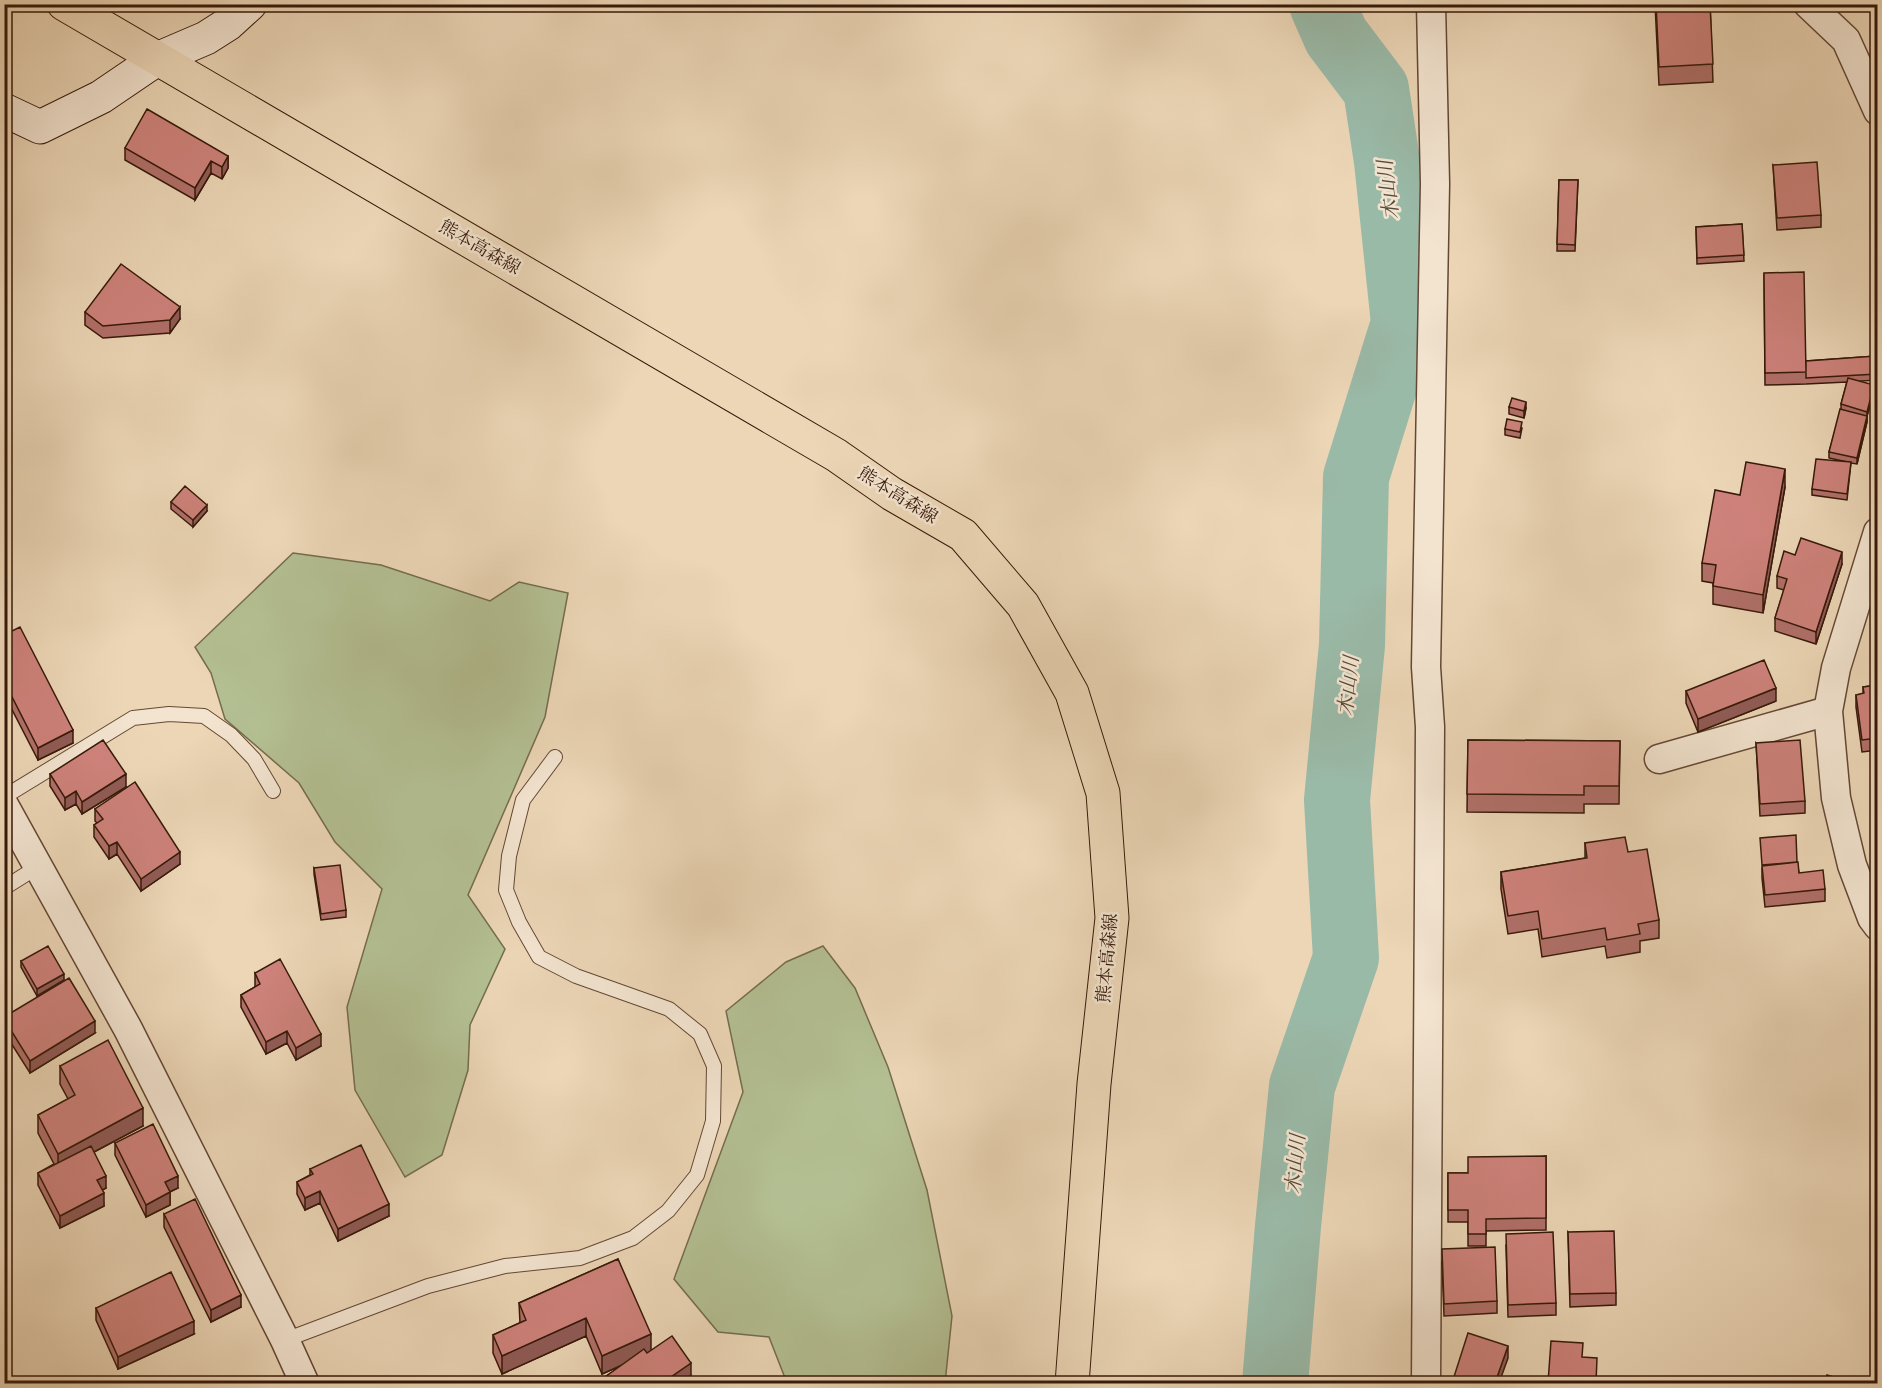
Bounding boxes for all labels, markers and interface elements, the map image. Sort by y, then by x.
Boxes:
water label: 木山川 [1373,157,1404,221]
street label: 熊本高森線 [436,216,524,279]
street label: 熊本高森線 [854,463,941,528]
water label: 木山川 [1334,653,1363,717]
street label: 熊本高森線 [1093,912,1122,1004]
water label: 木山川 [1281,1131,1310,1195]

